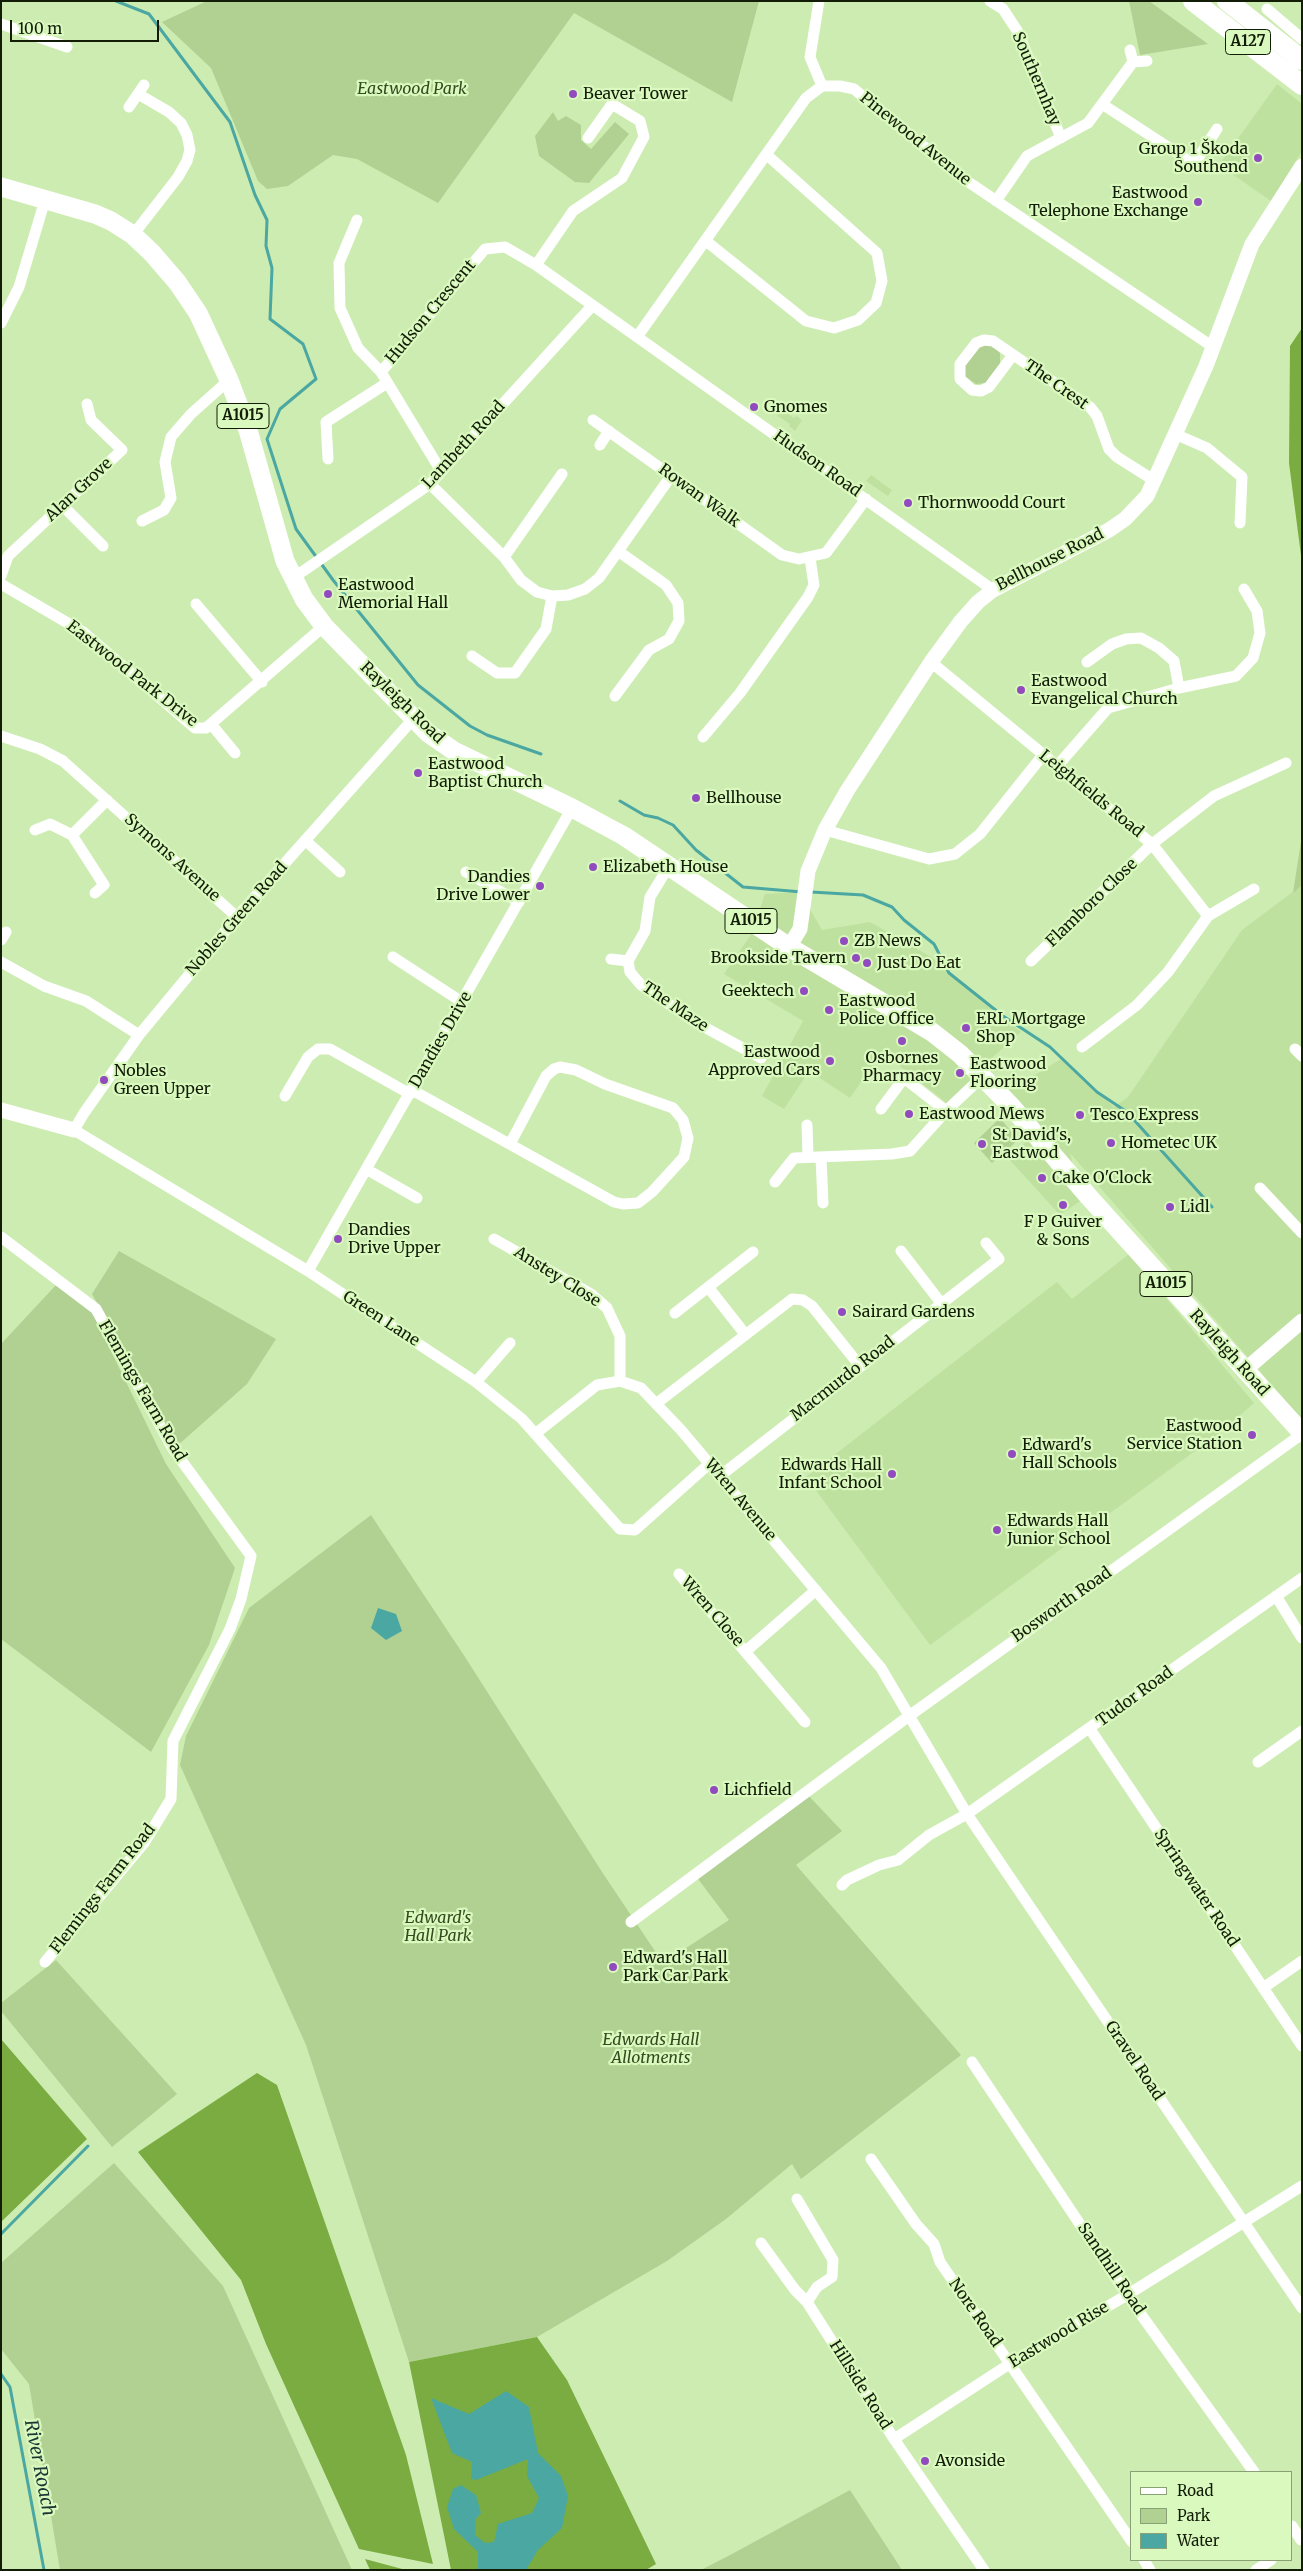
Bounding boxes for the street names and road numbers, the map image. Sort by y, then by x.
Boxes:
street label: Southernhay [1008,29,1064,129]
road number: A127 [1226,30,1270,54]
street label: Pinewood Avenue [856,88,974,190]
street label: Hudson Crescent [382,256,480,368]
street label: The Crest [1020,356,1092,414]
street label: Lambeth Road [419,397,509,493]
road number: A1015 [217,404,269,428]
street label: Hudson Road [769,427,865,501]
street label: Alan Grove [42,454,116,526]
street label: Rowan Walk [655,460,743,532]
street label: Bellhouse Road [993,525,1107,595]
street label: Eastwood Park Drive [63,617,201,731]
street label: Rayleigh Road [356,658,448,748]
street label: Leighfields Road [1035,746,1147,842]
street label: Symons Avenue [120,810,224,906]
street label: Flamboro Close [1042,855,1142,951]
street label: Nobles Green Road [182,858,292,980]
road number: A1015 [725,908,777,934]
street label: The Maze [638,978,712,1036]
street label: Dandies Drive [406,989,476,1091]
street label: Anstey Close [510,1243,604,1311]
road number: A1015 [1140,1272,1192,1296]
street label: Green Lane [339,1287,423,1351]
street label: Rayleigh Road [1185,1306,1273,1400]
street label: Flemings Farm Road [94,1317,190,1465]
street label: Macmurdo Road [787,1333,899,1425]
street label: Wren Avenue [700,1455,780,1545]
street label: Bosworth Road [1008,1563,1116,1647]
street label: Wren Close [677,1573,747,1651]
street label: Tudor Road [1093,1663,1177,1731]
street label: Flemings Farm Road [46,1820,160,1958]
street label: Springwater Road [1149,1825,1243,1951]
street label: Gravel Road [1100,2018,1168,2104]
street label: Sandhill Road [1073,2219,1149,2319]
street label: Nore Road [944,2275,1006,2351]
street label: Eastwood Rise [1006,2298,1112,2372]
street label: Hillside Road [825,2337,895,2433]

